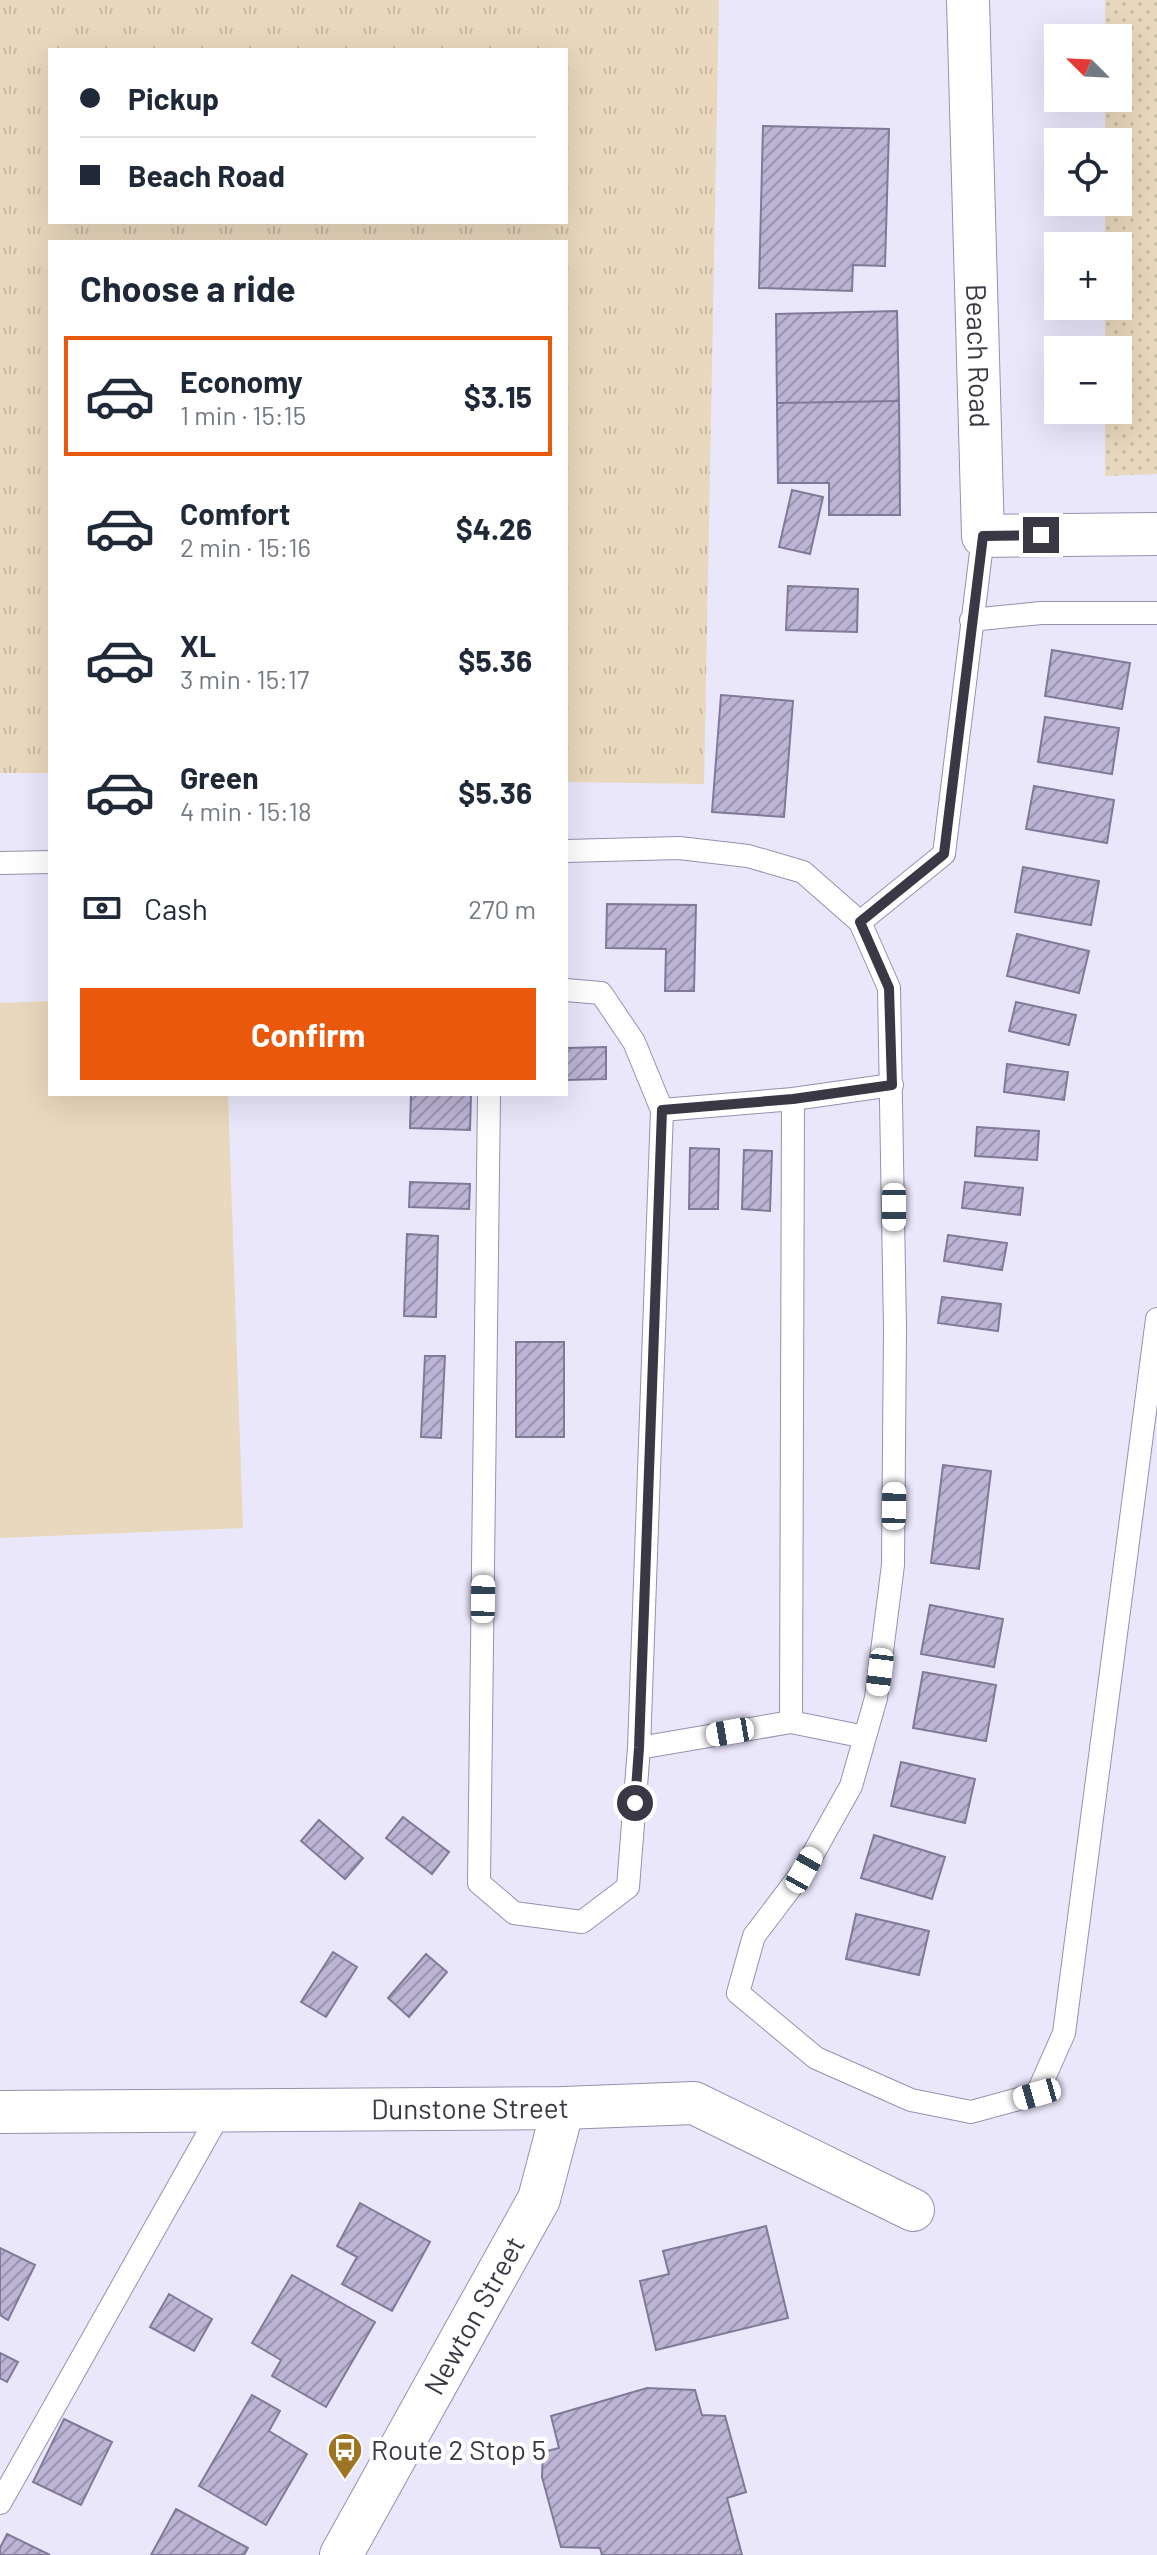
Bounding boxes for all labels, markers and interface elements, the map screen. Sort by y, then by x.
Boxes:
north arrow [1044,24,1132,112]
map controls [1044,24,1132,424]
text: Pickup [128,80,219,116]
button: locate [1044,128,1132,216]
text: Beach Road [128,157,285,193]
button: + [1044,232,1132,320]
text: Choose a ride [80,266,296,309]
street label: Beach Road [960,283,998,428]
button: − [1044,336,1132,424]
icon: car [84,360,156,432]
text: Economy [180,363,303,399]
text: $3.15 [464,378,532,414]
text: 1 min · 15:15 [180,399,306,430]
icon: car [84,492,156,564]
text: Comfort [180,495,290,531]
text: $4.26 [456,510,532,546]
route end [1023,517,1059,553]
text: 2 min · 15:16 [180,531,311,562]
icon: car [84,624,156,696]
text: XL [180,627,216,663]
text: $5.36 [458,642,532,678]
text: 3 min · 15:17 [180,663,309,694]
icon: car [84,756,156,828]
text: Green [180,759,259,795]
text: $5.36 [458,774,532,810]
text: 4 min · 15:18 [180,795,311,826]
icon: cash [80,886,124,930]
text: Cash [144,890,208,926]
text: 270 m [468,893,536,924]
button: Confirm [80,988,536,1080]
car [882,1183,906,1231]
car [882,1482,906,1530]
car [471,1575,495,1623]
car [865,1647,895,1697]
car [704,1716,756,1748]
route start [617,1785,653,1821]
car [782,1843,826,1897]
car [1011,2076,1063,2112]
street label: Dunstone Street [371,2090,569,2125]
street label: Newton Street [416,2230,531,2400]
bus stop icon: Route 2 Stop 5 [326,2431,364,2481]
place label: Route 2 Stop 5 [371,2432,546,2466]

